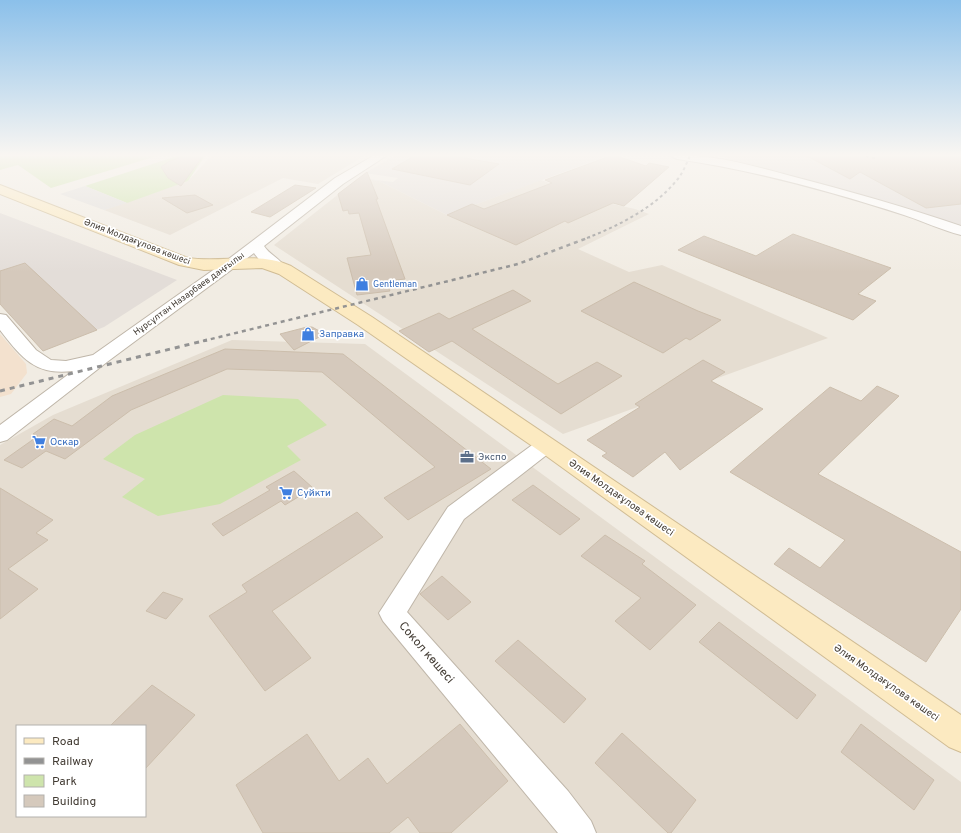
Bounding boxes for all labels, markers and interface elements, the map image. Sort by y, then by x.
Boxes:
street label: Әлия Молдағұлова көшесі [82,217,192,267]
street label: Нұрсұлтан Назарбаев даңғылы [131,250,247,338]
shop icon: Gentleman [354,276,370,292]
place label: Gentleman [373,279,417,290]
shop icon: Заправка [300,326,316,342]
place label: Заправка [319,328,364,341]
supermarket icon: Оскар [31,434,47,450]
place label: Оскар [50,436,79,449]
office icon: Экспо [459,449,475,465]
place label: Экспо [478,451,507,464]
street label: Әлия Молдағұлова көшесі [566,457,676,539]
supermarket icon: Суйкти [278,485,294,501]
place label: Суйкти [297,487,331,500]
street label: Сокол көшесі [395,619,457,687]
street label: Әлия Молдағұлова көшесі [831,642,941,724]
legend [16,725,146,817]
text: Road [52,734,80,750]
text: Railway [52,754,93,770]
text: Park [52,774,77,790]
text: Building [52,794,96,810]

